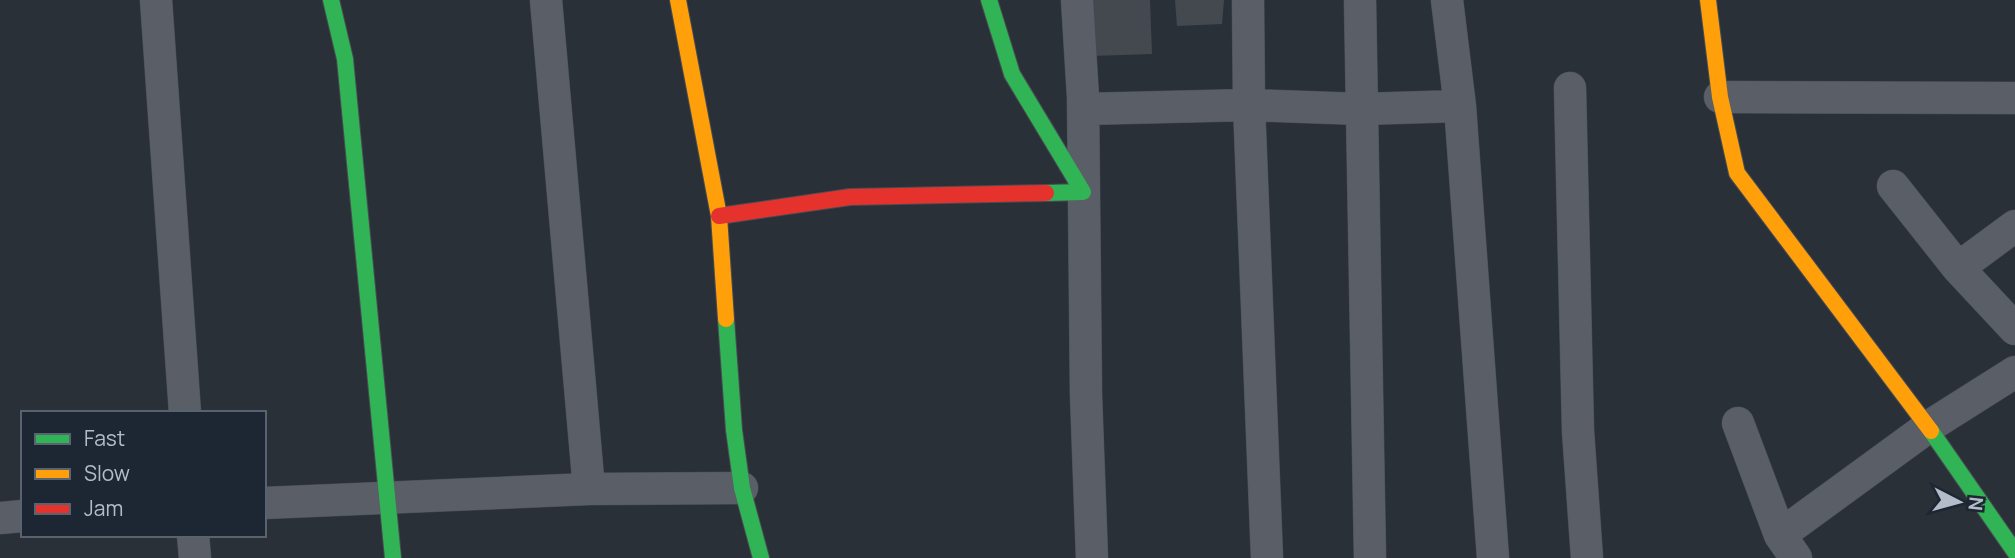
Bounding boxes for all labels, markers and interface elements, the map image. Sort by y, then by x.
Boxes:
legend [21,411,266,537]
text: Fast [84,424,125,452]
text: Slow [84,459,130,487]
north arrow [1924,467,1994,537]
text: Jam [84,494,123,522]
text: N [1962,496,1990,512]

